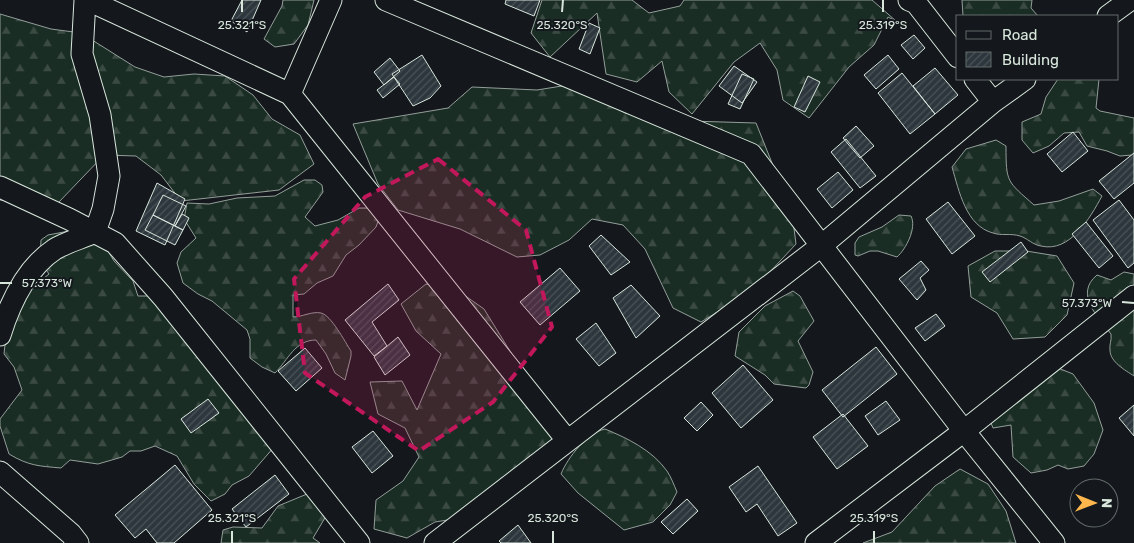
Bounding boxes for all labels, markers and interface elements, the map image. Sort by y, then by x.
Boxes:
legend [956,15,1119,80]
text: 25.321°S [218,18,266,32]
text: 25.320°S [536,18,588,32]
text: 25.319°S [859,18,907,32]
text: Road [1002,26,1038,44]
text: Building [1002,51,1059,69]
text: 57.373°W [22,276,73,290]
text: 57.373°W [1062,296,1113,310]
north arrow [1069,478,1119,528]
text: N [1098,498,1115,508]
text: 25.321°S [208,511,256,525]
text: 25.320°S [527,511,579,525]
text: 25.319°S [850,511,898,525]

